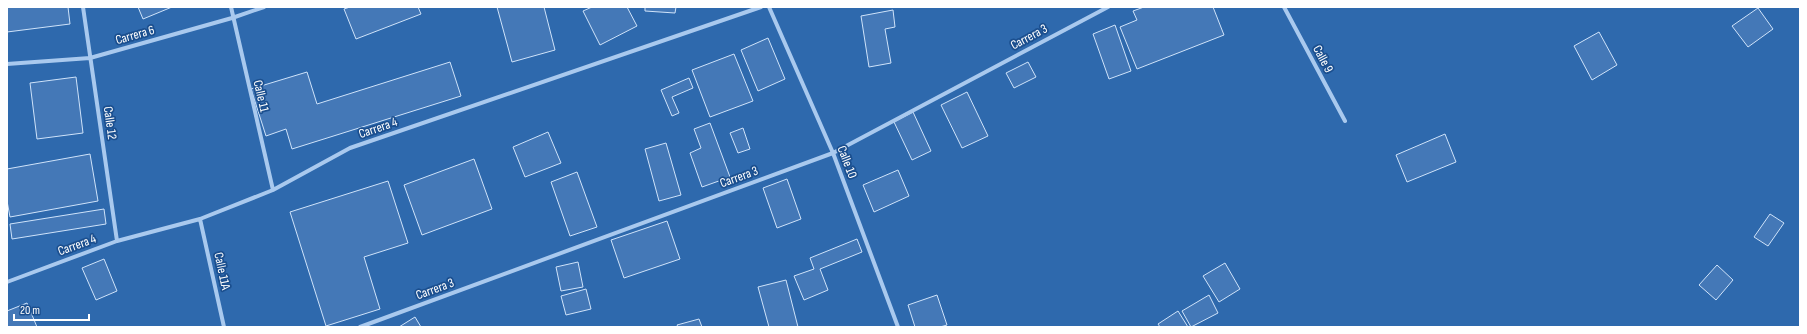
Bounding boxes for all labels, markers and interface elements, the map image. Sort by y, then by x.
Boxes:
street label: Carrera 3 [1008,21,1050,53]
street label: Carrera 6 [114,22,157,48]
street label: Calle 9 [1309,42,1337,76]
street label: Calle 11 [250,78,273,114]
street label: Calle 12 [100,105,120,141]
street label: Carrera 4 [357,114,400,142]
street label: Calle 10 [834,143,861,181]
street label: Carrera 3 [718,163,760,191]
street label: Carrera 4 [56,231,99,259]
street label: Calle 11A [210,251,234,292]
street label: Carrera 3 [414,275,456,303]
scale bar [14,296,89,322]
text: 20 m [20,303,40,318]

